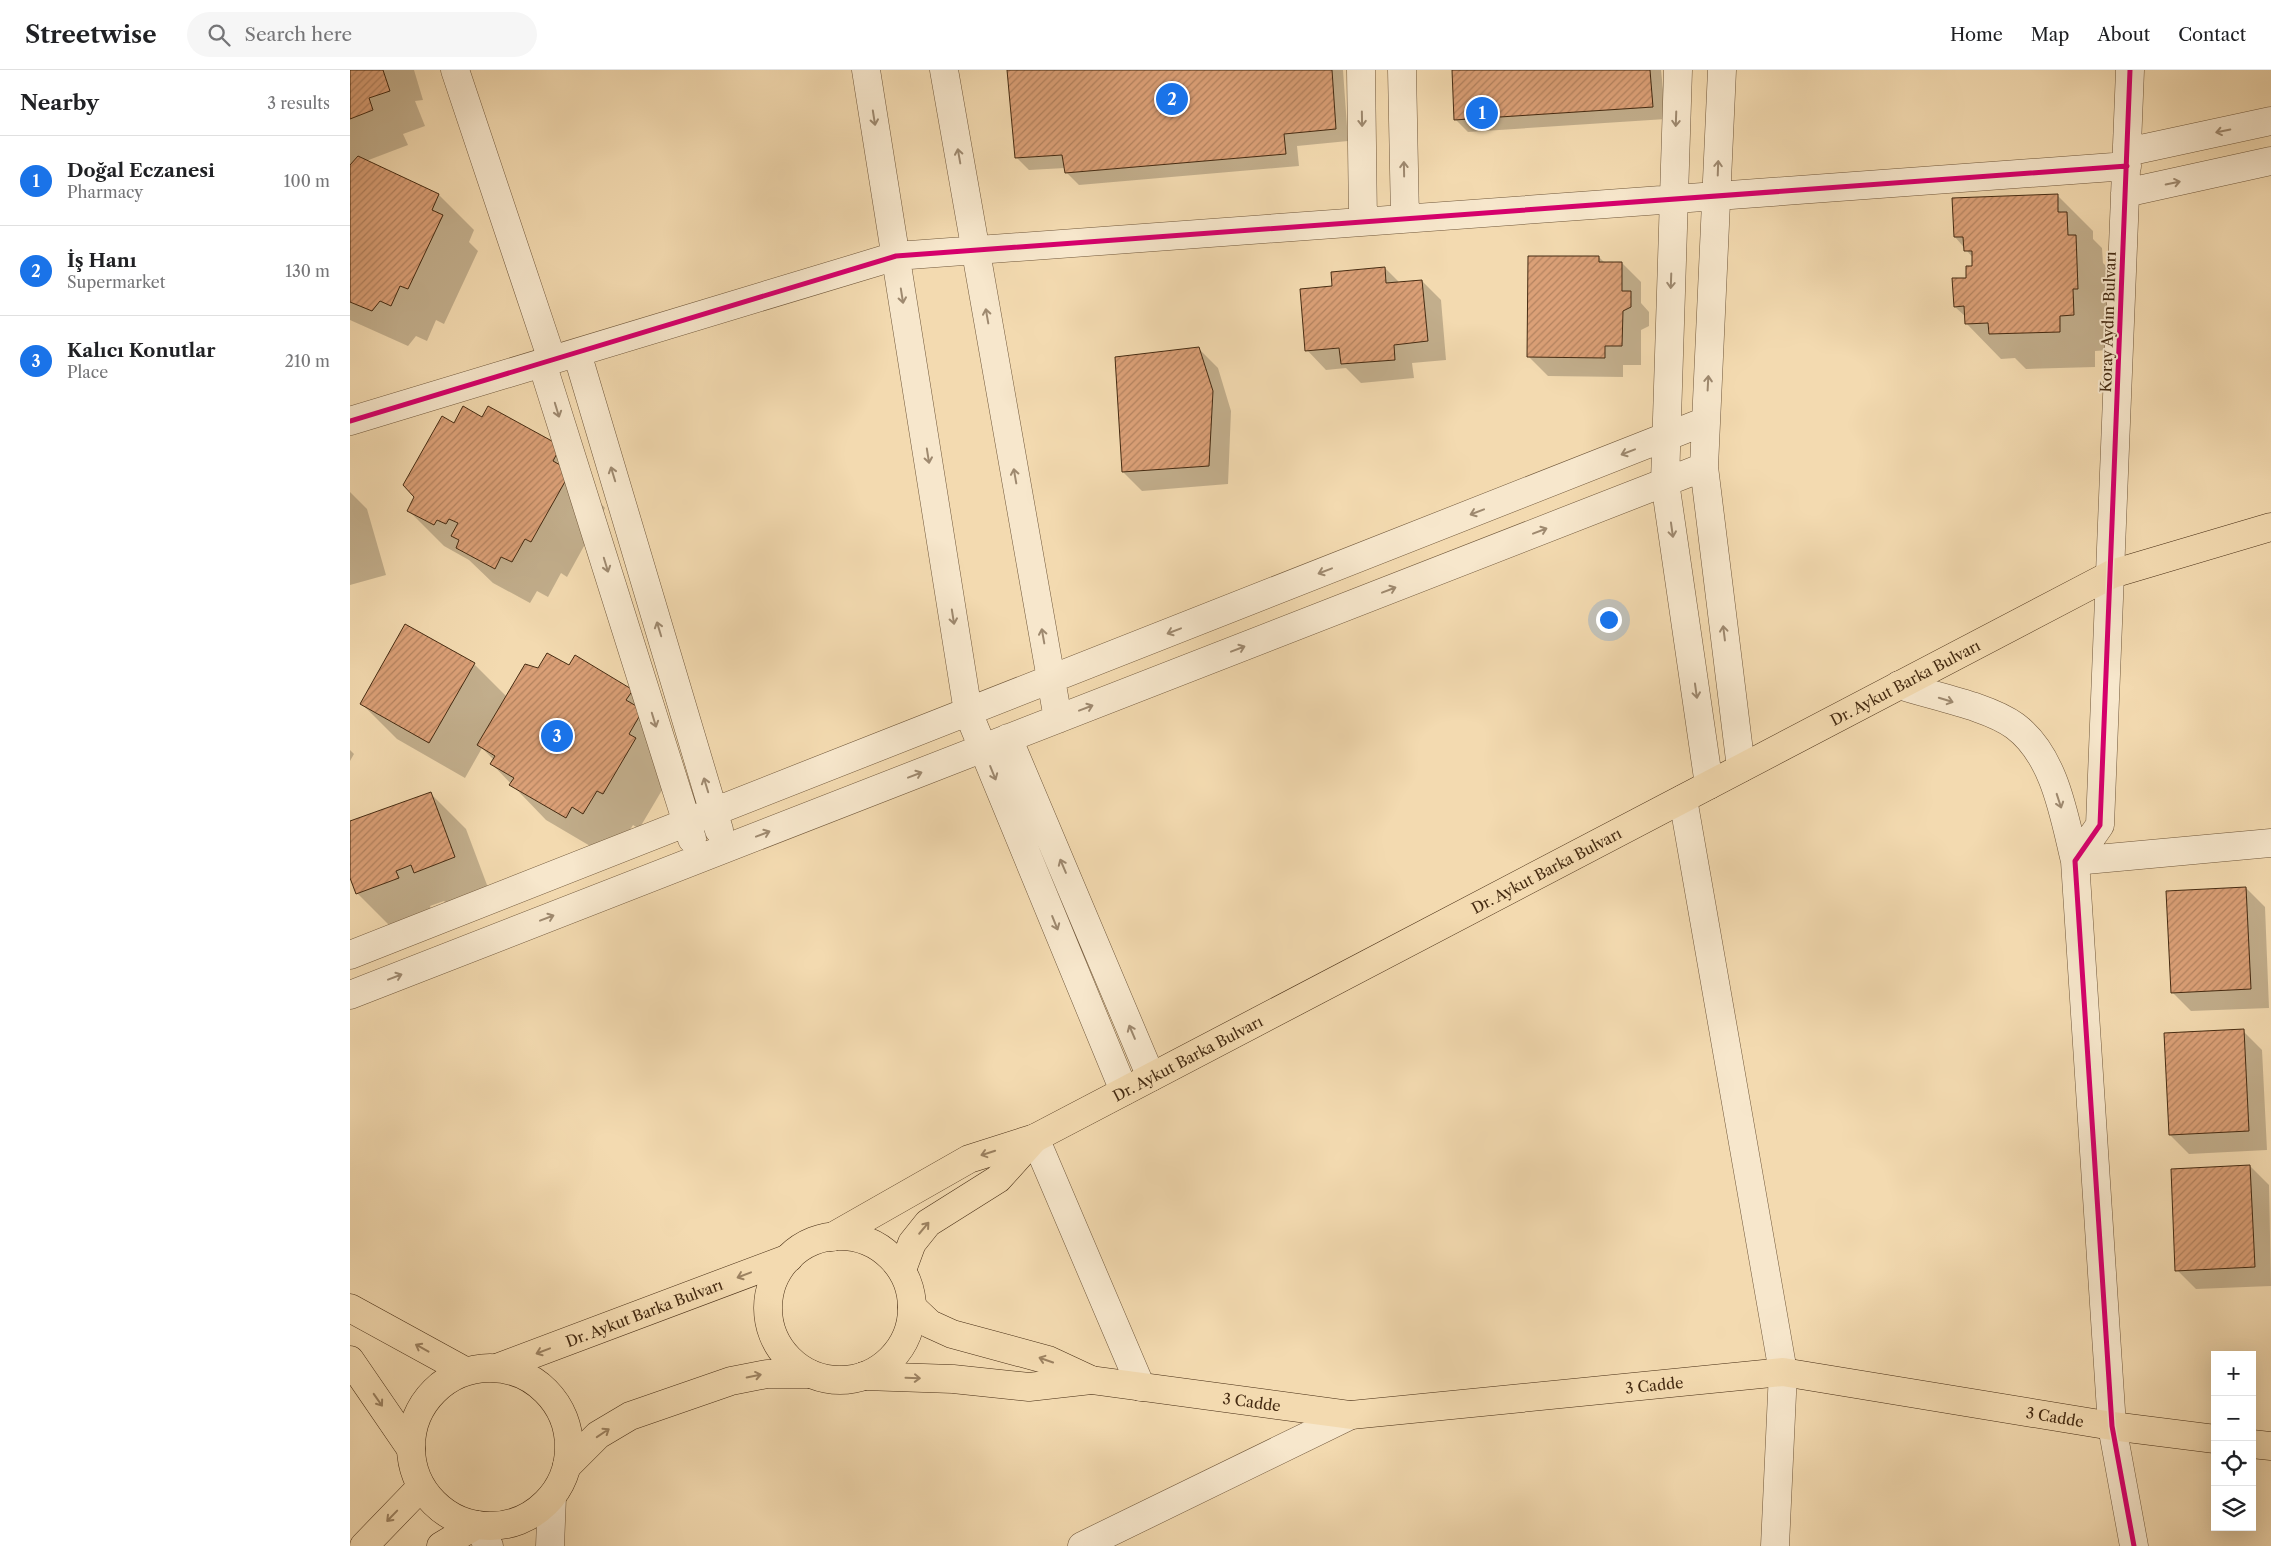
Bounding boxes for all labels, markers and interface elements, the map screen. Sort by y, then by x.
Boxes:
search box [187,12,537,57]
text: Streetwise [25,20,157,49]
icon: search [205,21,233,49]
text: Search here [245,23,352,46]
text: Home [1950,24,2003,46]
text: Map [2031,24,2069,46]
text: About [2097,24,2150,46]
text: Contact [2178,24,2246,46]
pin: 2 [1156,80,1188,118]
text: Nearby [20,90,99,115]
text: 3 results [267,93,330,113]
pin: 1 [1466,94,1498,132]
one-way arrow [869,110,879,126]
one-way arrow [1357,110,1366,126]
one-way arrow [1671,110,1681,126]
one-way arrow [2216,127,2232,136]
one-way arrow [953,148,963,164]
text: Doğal Eczanesi [67,159,215,182]
one-way arrow [1713,161,1722,177]
one-way arrow [1399,162,1409,178]
text: 1 [32,171,40,191]
text: 100 m [284,171,330,191]
one-way arrow [2164,178,2180,187]
text: Pharmacy [67,182,143,202]
text: İş Hanı [67,249,136,272]
street label: Koray Aydın Bulvarı [2096,251,2120,393]
text: 2 [31,261,41,281]
text: 130 m [285,261,330,281]
text: Supermarket [67,272,165,292]
one-way arrow [1667,273,1676,289]
one-way arrow [898,288,908,304]
one-way arrow [981,308,991,324]
text: Kalıcı Konutlar [67,339,216,362]
text: 3 [31,351,41,371]
text: 210 m [285,351,330,371]
text: Place [67,362,108,382]
one-way arrow [1703,375,1712,391]
one-way arrow [553,402,562,417]
one-way arrow [923,448,933,464]
one-way arrow [1621,448,1636,458]
one-way arrow [607,466,617,482]
one-way arrow [1009,468,1019,484]
one-way arrow [1469,508,1484,517]
one-way arrow [1667,522,1677,538]
one-way arrow [1532,526,1548,535]
one-way arrow [601,557,611,573]
one-way arrow [1318,567,1334,576]
one-way arrow [1381,585,1396,594]
your location [1596,607,1622,633]
one-way arrow [948,609,958,625]
one-way arrow [654,622,664,638]
one-way arrow [1719,625,1729,641]
one-way arrow [1167,626,1182,636]
one-way arrow [1037,629,1047,645]
street label: Dr. Aykut Barka Bulvarı [1827,635,1984,729]
one-way arrow [1230,643,1245,652]
one-way arrow [1691,683,1701,699]
one-way arrow [1938,695,1954,705]
one-way arrow [1078,702,1093,712]
one-way arrow [650,712,660,728]
pin: 3 [541,717,573,755]
one-way arrow [989,765,999,780]
one-way arrow [907,769,922,779]
one-way arrow [700,778,710,794]
one-way arrow [2055,793,2065,809]
street label: Dr. Aykut Barka Bulvarı [1468,823,1625,917]
one-way arrow [756,828,771,837]
one-way arrow [1057,859,1067,874]
one-way arrow [539,913,554,922]
one-way arrow [1051,915,1061,930]
one-way arrow [387,972,403,981]
street label: Dr. Aykut Barka Bulvarı [1109,1011,1266,1105]
one-way arrow [1127,1025,1137,1040]
one-way arrow [981,1149,997,1158]
one-way arrow [919,1222,930,1235]
one-way arrow [737,1271,752,1280]
street label: Dr. Aykut Barka Bulvarı [563,1274,726,1351]
one-way arrow [415,1343,430,1353]
one-way arrow [535,1347,551,1356]
map controls [2211,1351,2256,1531]
button: + [2211,1351,2256,1396]
one-way arrow [1039,1355,1055,1365]
one-way arrow [746,1371,762,1381]
street label: 3 Cadde [1624,1372,1684,1397]
one-way arrow [904,1373,920,1382]
street label: 3 Cadde [1221,1388,1282,1415]
one-way arrow [373,1393,383,1407]
button: − [2211,1396,2256,1441]
street label: 3 Cadde [2025,1403,2085,1431]
one-way arrow [595,1428,609,1438]
button: locate [2211,1441,2256,1486]
button: layers [2211,1486,2256,1531]
one-way arrow [386,1510,398,1522]

